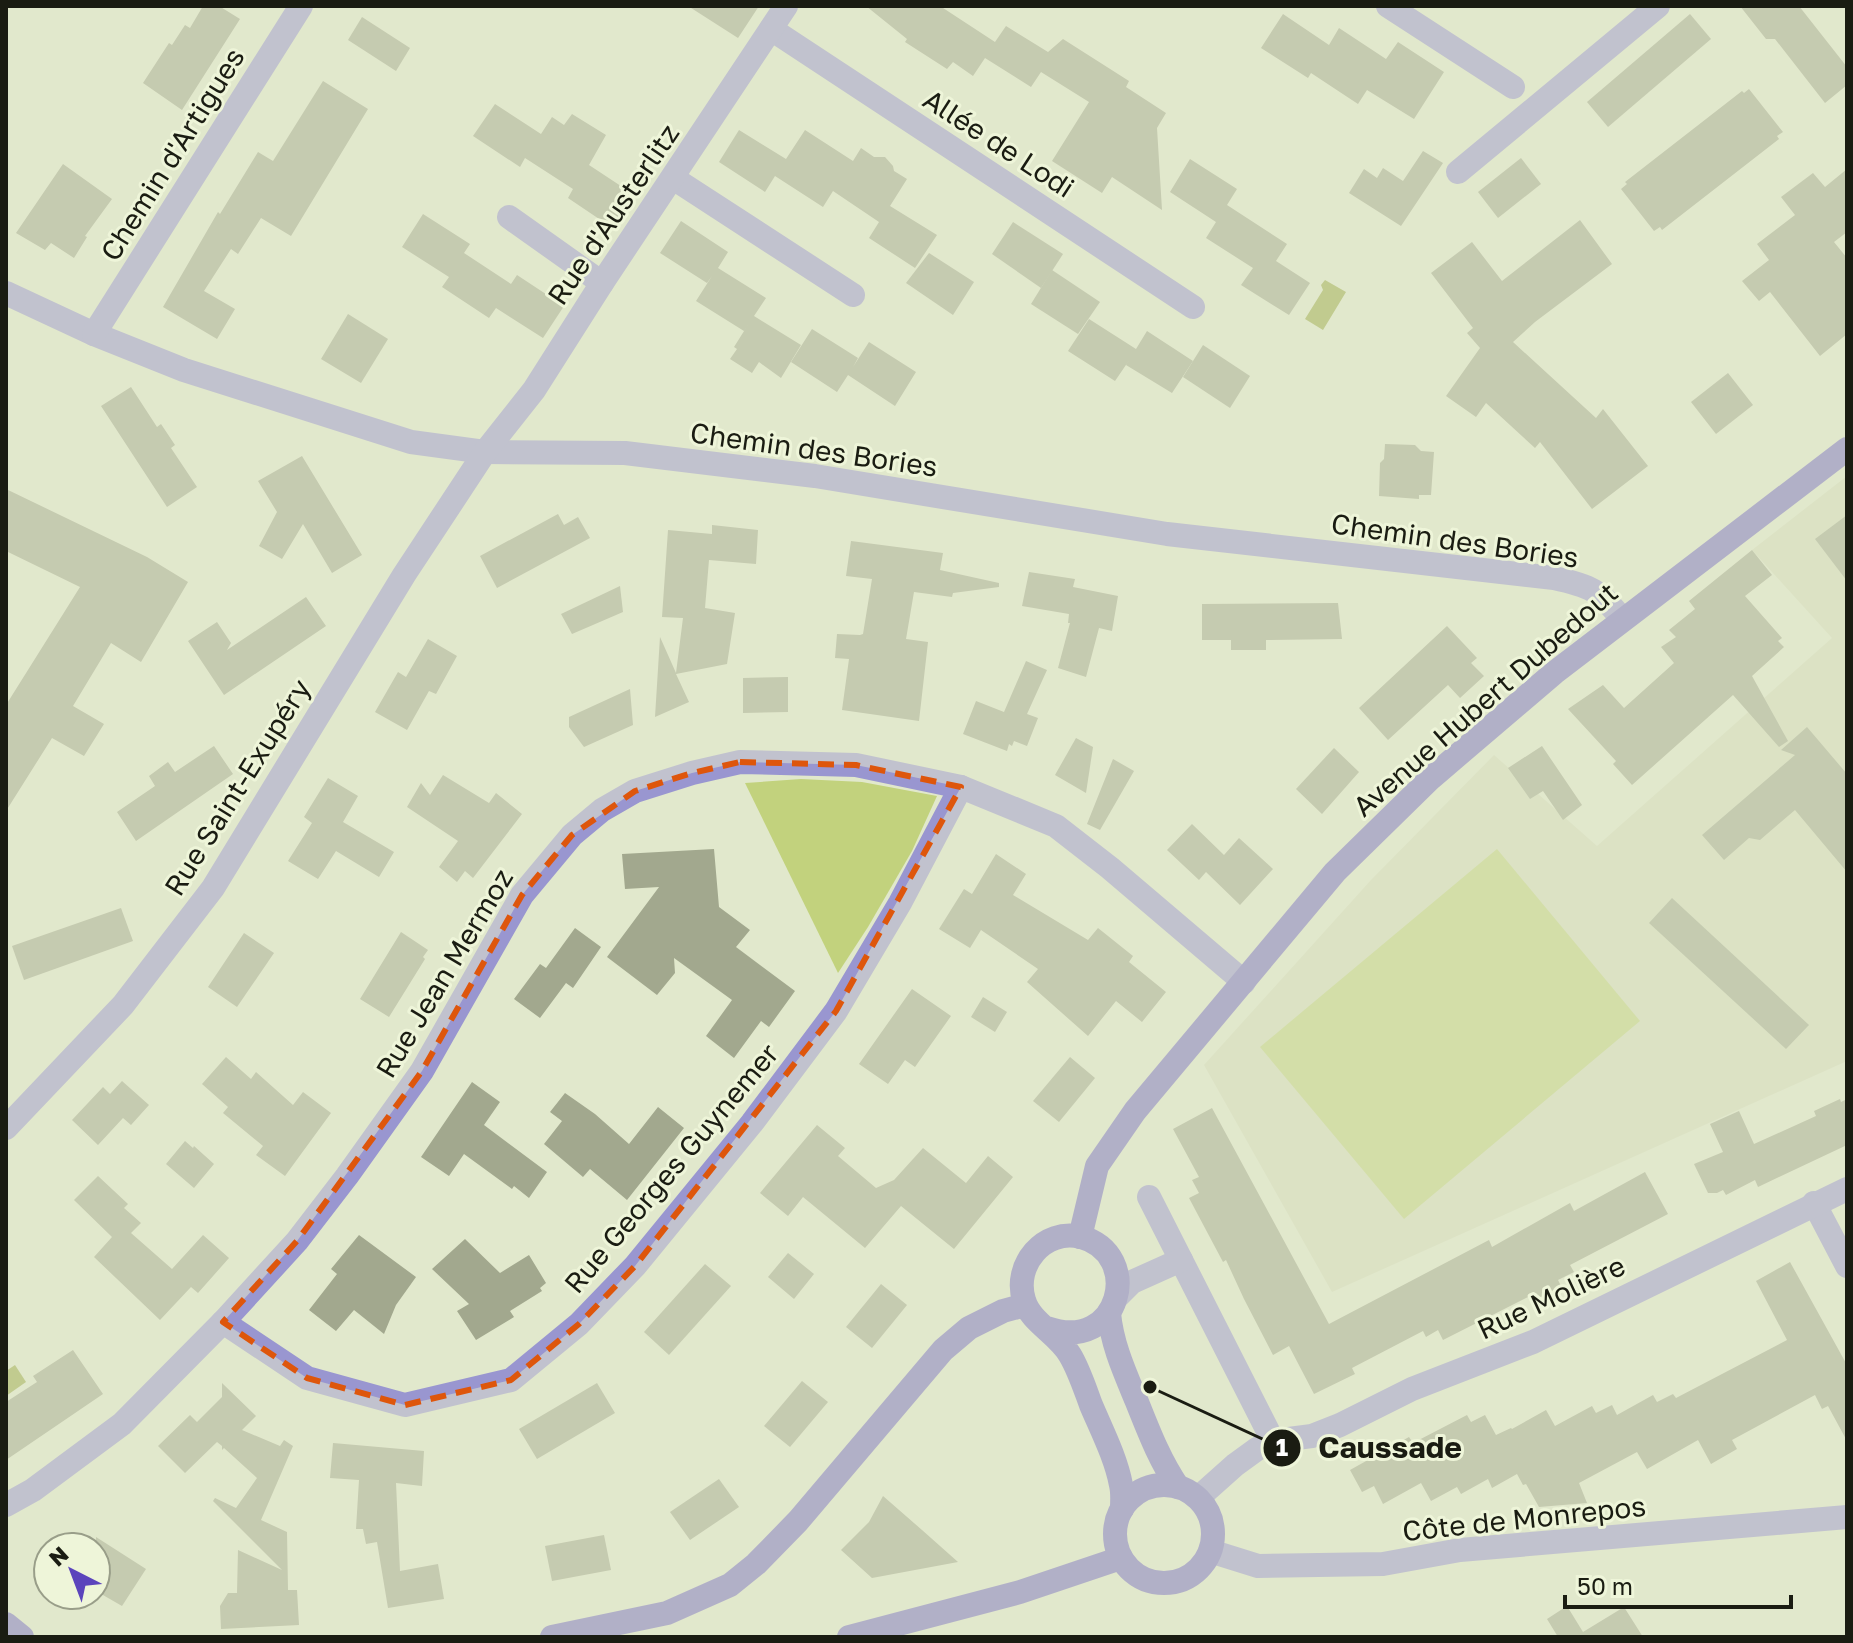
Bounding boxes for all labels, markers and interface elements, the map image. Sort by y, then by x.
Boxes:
street label: Chemin d'Artigues [93,42,251,266]
street label: Allée de Lodi [917,82,1081,204]
street label: Rue d'Austerlitz [540,117,686,311]
street label: Chemin des Bories [688,415,940,483]
street label: Chemin des Bories [1329,506,1581,574]
street label: Avenue Hubert Dubedout [1346,575,1624,823]
street label: Rue Saint-Exupéry [157,673,317,901]
street label: Rue Jean Mermoz [369,863,519,1083]
street label: Rue Georges Guynemer [557,1037,785,1299]
street label: Rue Molière [1472,1248,1630,1346]
callout: Caussade [1262,1421,1478,1475]
text: Caussade [1318,1429,1462,1465]
text: 1 [1276,1432,1288,1461]
street label: Côte de Monrepos [1401,1489,1647,1547]
north arrow [32,1531,112,1611]
text: N [43,1540,74,1571]
scale bar [1565,1559,1791,1609]
text: 50 m [1577,1571,1633,1600]

